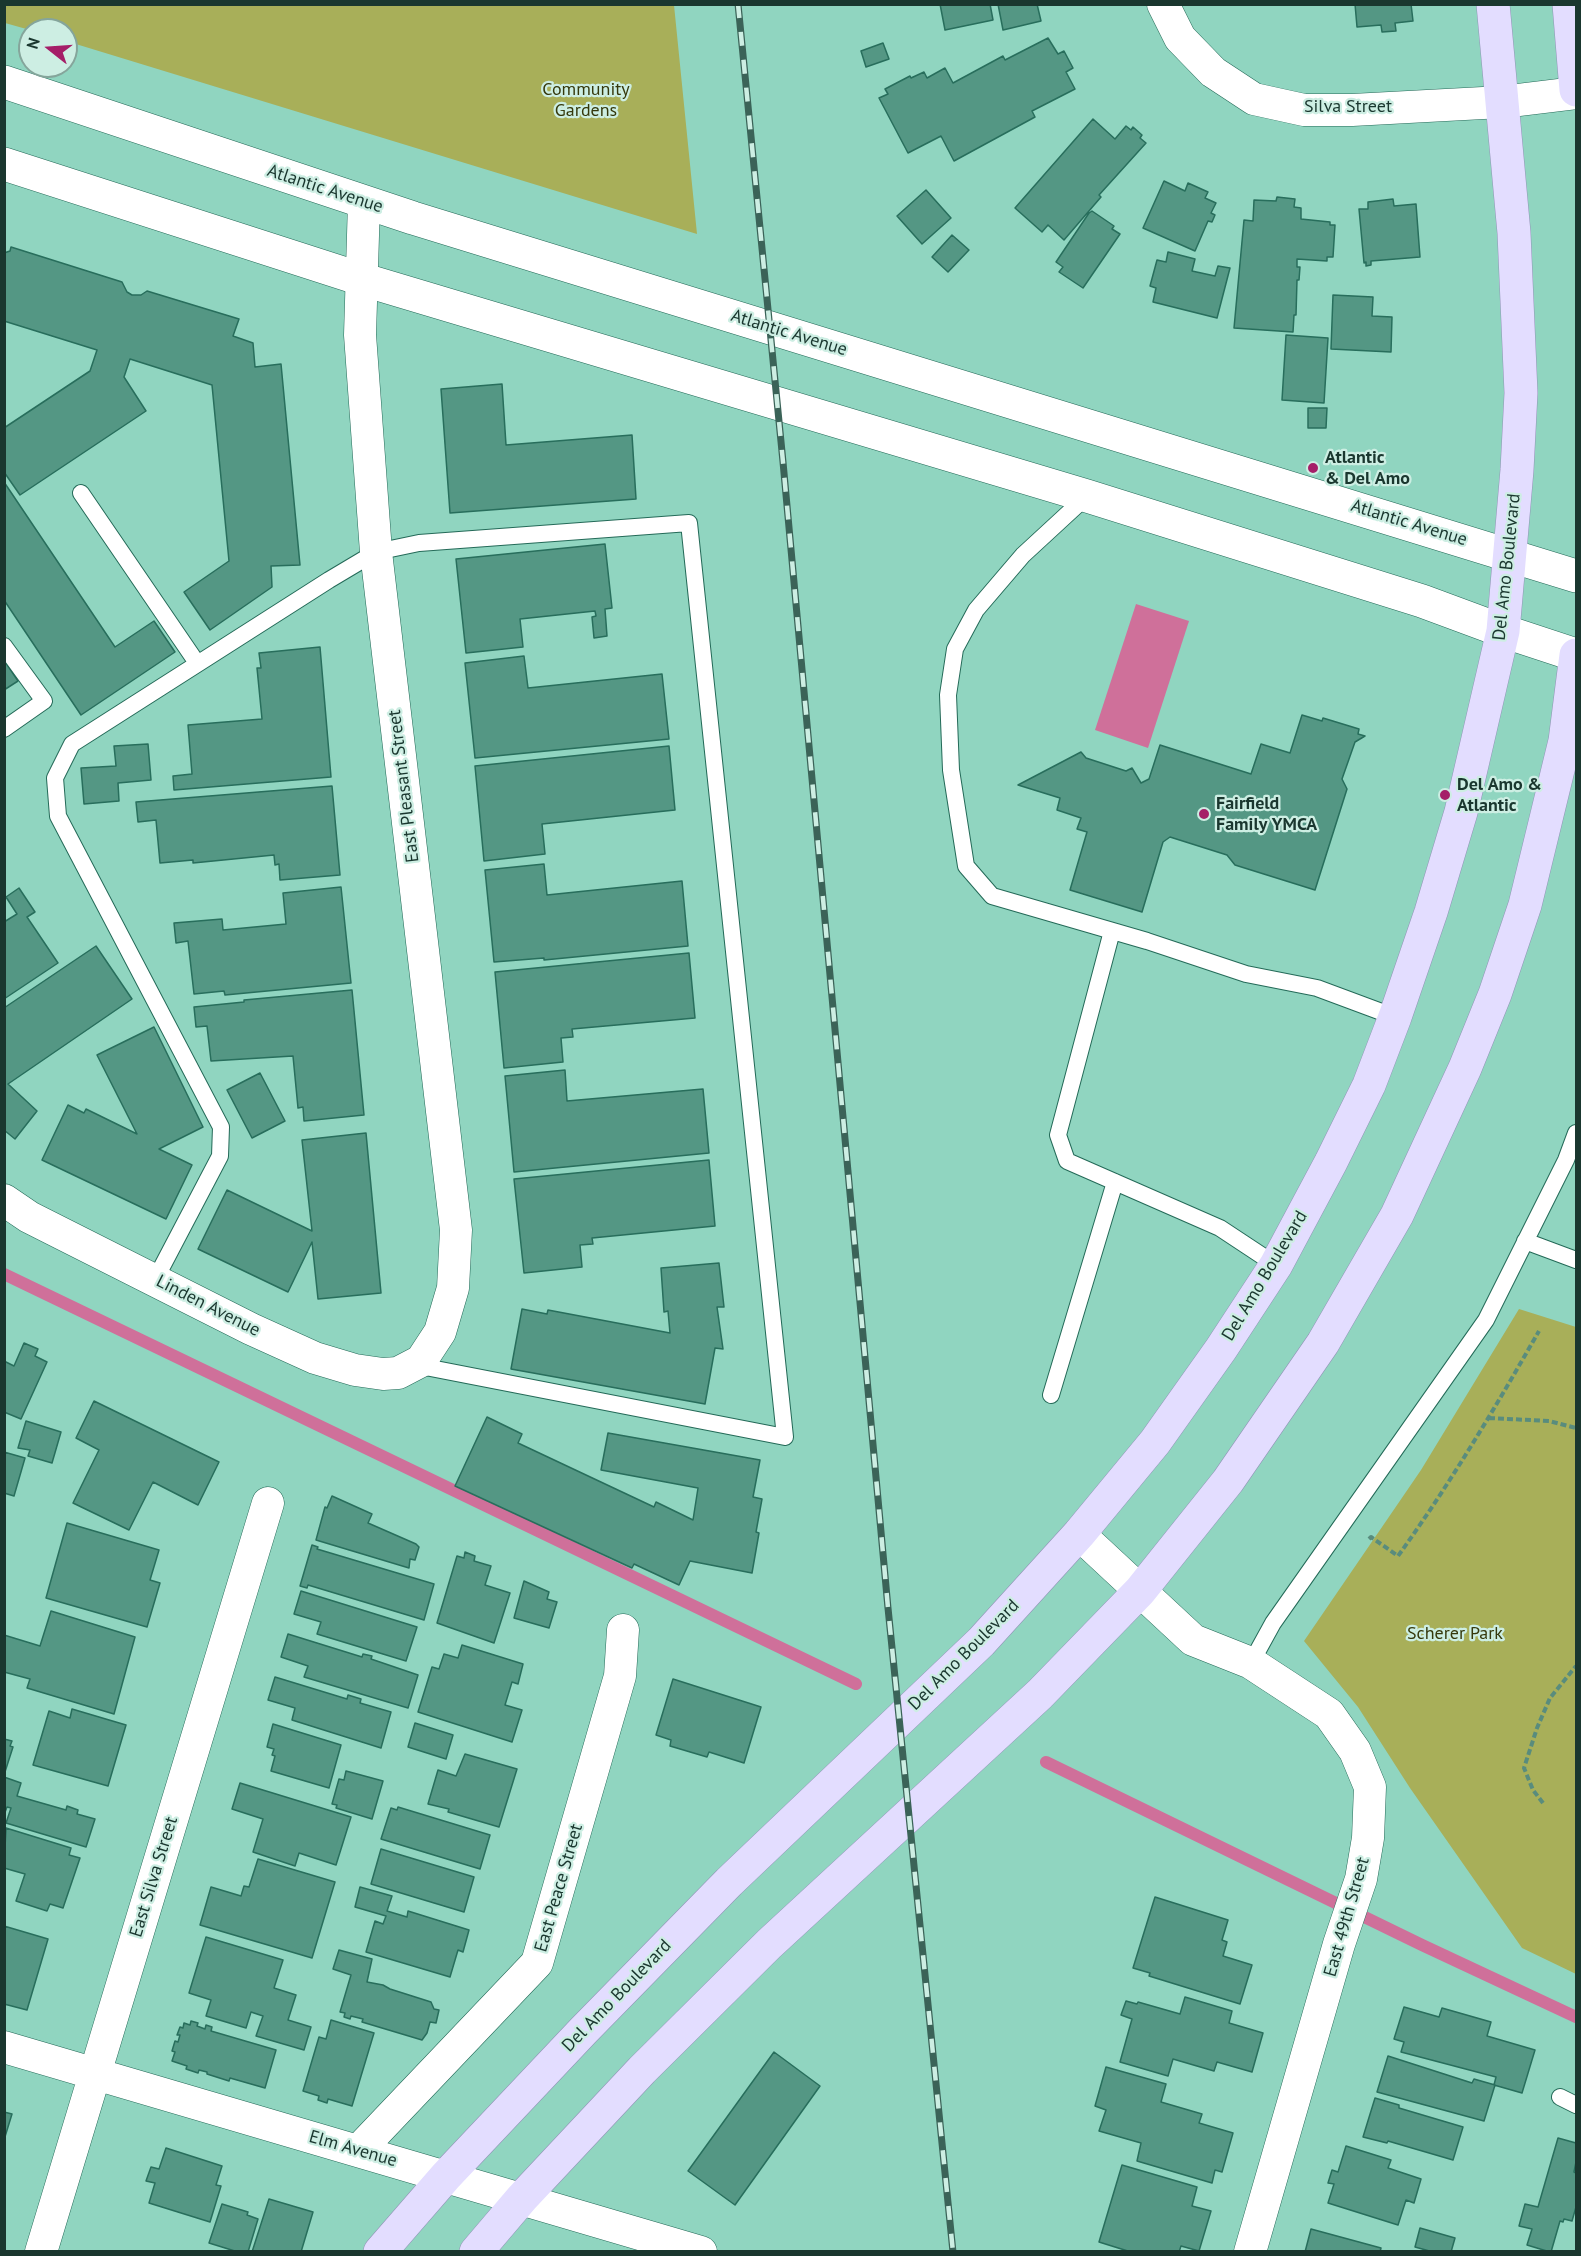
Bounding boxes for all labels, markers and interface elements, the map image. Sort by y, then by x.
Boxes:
north arrow [18,18,78,78]
text: N [22,35,44,51]
park label: Community Gardens [542,79,630,122]
street label: Silva Street [1304,96,1392,118]
street label: Atlantic Avenue [264,160,386,218]
street label: Atlantic Avenue [728,305,850,361]
place label: Atlantic & Del Amo [1325,447,1410,490]
marker: Atlantic & Del Amo [1306,461,1320,475]
street label: Del Amo Boulevard [1489,492,1525,642]
street label: Atlantic Avenue [1348,495,1470,551]
street label: East Pleasant Street [384,708,424,864]
place label: Del Amo & Atlantic [1457,774,1542,816]
marker: Del Amo & Atlantic [1438,788,1452,802]
place label: Fairfield Family YMCA [1216,793,1317,836]
marker: Fairfield Family YMCA [1197,807,1211,821]
street label: Del Amo Boulevard [1218,1207,1312,1345]
street label: Linden Avenue [152,1271,264,1341]
street label: Del Amo Boulevard [904,1595,1024,1715]
park label: Scherer Park [1407,1623,1503,1645]
street label: East Silva Street [125,1814,183,1940]
street label: East Peace Street [530,1821,588,1955]
street label: East 49th Street [1320,1855,1374,1979]
street label: Del Amo Boulevard [558,1935,676,2057]
street label: Elm Avenue [307,2126,399,2172]

